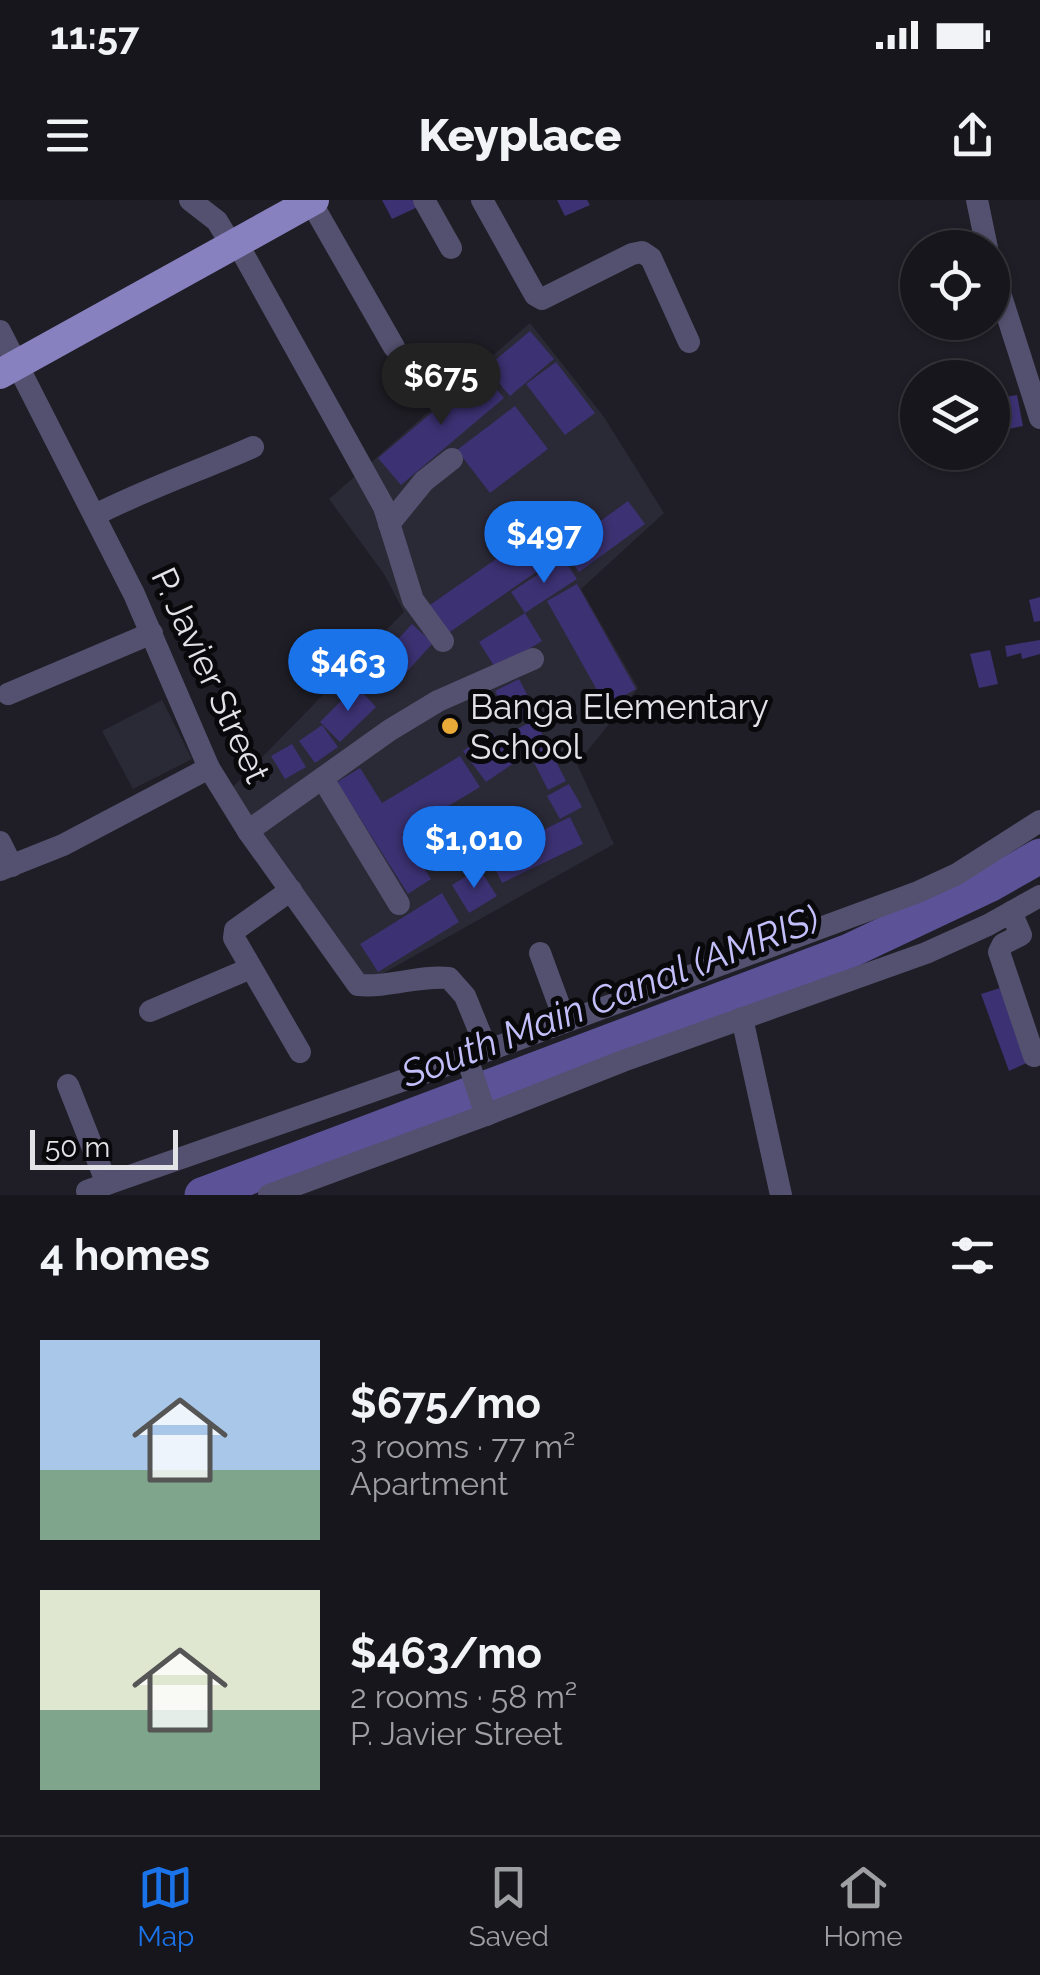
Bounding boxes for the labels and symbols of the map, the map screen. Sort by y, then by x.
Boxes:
pin: $675 [382,343,500,428]
pin: $497 [485,501,603,586]
street label: P. Javier Street [143,561,279,789]
pin: $463 [289,629,407,714]
place label: Banga Elementary School [470,686,769,767]
marker: Banga Elementary School [439,715,461,737]
pin: $1,010 [393,806,555,891]
water label: South Main Canal (AMRIS) [394,895,825,1097]
scale bar [30,1125,178,1170]

